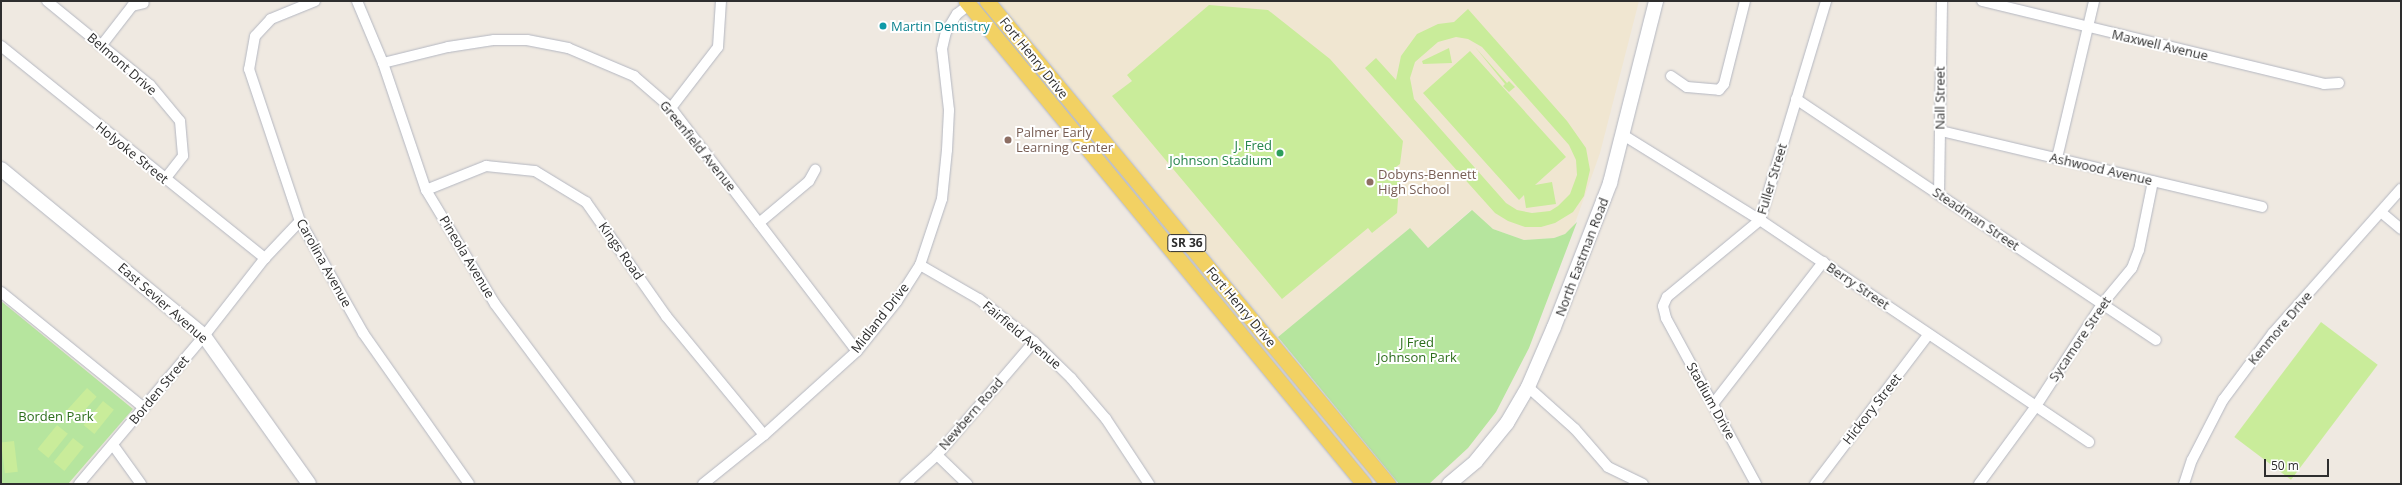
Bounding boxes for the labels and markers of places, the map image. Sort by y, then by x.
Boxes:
place label: Martin Dentistry [891,18,990,34]
marker: Martin Dentistry [878,21,888,31]
place label: Palmer Early Learning Center [1016,125,1113,156]
marker: Palmer Early Learning Center [1003,135,1013,145]
place label: J. Fred Johnson Stadium [1169,138,1272,169]
marker: J. Fred Johnson Stadium [1275,148,1285,158]
place label: Dobyns-Bennett High School [1378,167,1476,198]
marker: Dobyns-Bennett High School [1365,177,1375,187]

